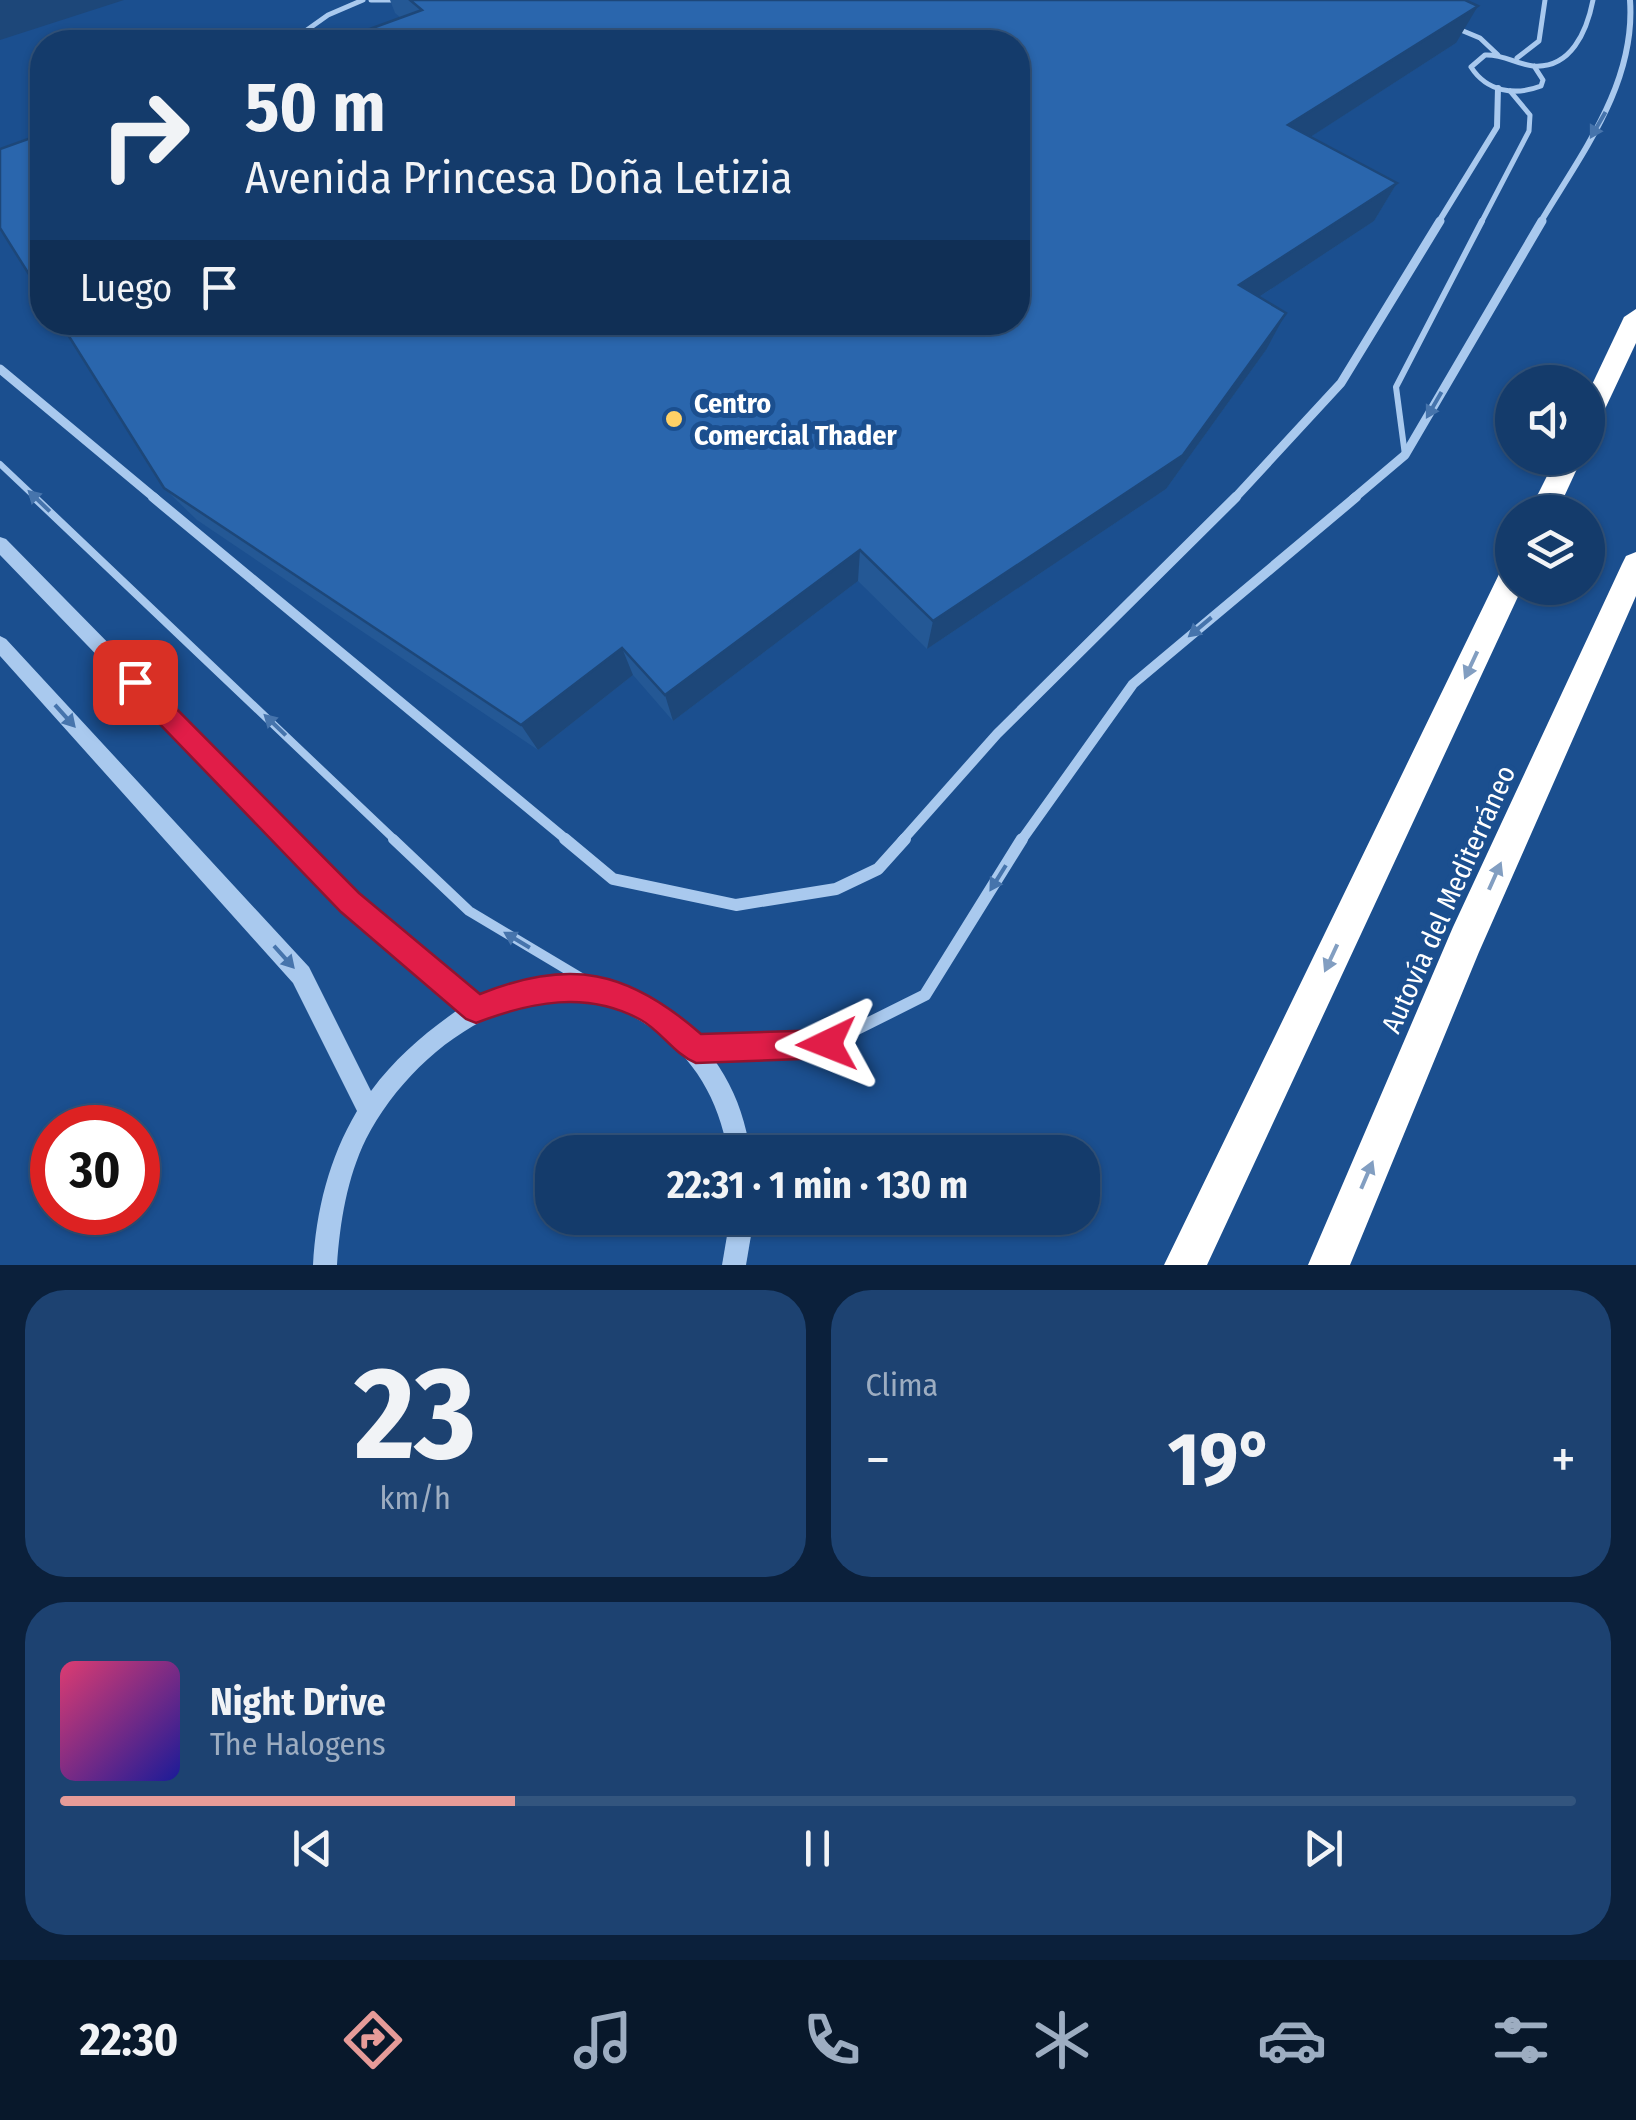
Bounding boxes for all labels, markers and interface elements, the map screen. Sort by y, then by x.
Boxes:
text: 50 m [245,66,386,150]
icon: right [80,70,210,200]
one-way arrow [1590,110,1607,139]
text: Avenida Princesa Doña Letizia [245,151,793,205]
icon: arrive [192,260,247,315]
text: Luego [80,265,172,311]
map controls [1495,365,1605,605]
button: sound [1495,365,1605,475]
place label: Centro Comercial Thader [694,387,897,452]
one-way arrow [1426,391,1443,419]
marker: Centro Comercial Thader [663,408,685,430]
one-way arrow [28,490,52,513]
button: layers [1495,495,1605,605]
one-way arrow [1188,616,1213,637]
pin [93,640,178,725]
one-way arrow [1462,651,1479,680]
icon: arrive [108,655,163,710]
one-way arrow [54,703,76,728]
one-way arrow [263,714,287,738]
street label: Autovía del Mediterráneo [1375,760,1522,1038]
one-way arrow [1487,861,1503,891]
one-way arrow [990,864,1007,892]
one-way arrow [503,932,531,949]
one-way arrow [272,944,294,969]
one-way arrow [1322,944,1339,973]
position arrow [775,992,879,1096]
speed limit sign: 30 [30,1105,160,1235]
one-way arrow [1359,1160,1375,1190]
text: 22:31 · 1 min · 130 m [667,1162,968,1208]
text: 23 [354,1336,476,1492]
text: Clima [866,1366,938,1404]
text: 19° [1168,1415,1273,1505]
text: − [866,1427,890,1493]
text: + [1551,1427,1576,1493]
text: km/h [380,1479,451,1517]
text: Night Drive [210,1679,386,1725]
text: The Halogens [210,1725,386,1763]
icon: previous [285,1821,340,1876]
icon: pause [790,1821,845,1876]
icon: next [1296,1821,1351,1876]
icon: directions [338,2005,408,2075]
icon: music [568,2005,638,2075]
icon: phone [797,2005,867,2075]
icon: climate [1027,2005,1097,2075]
icon: car [1257,2005,1327,2075]
icon: filters [1486,2005,1556,2075]
text: 22:30 [80,2013,178,2067]

